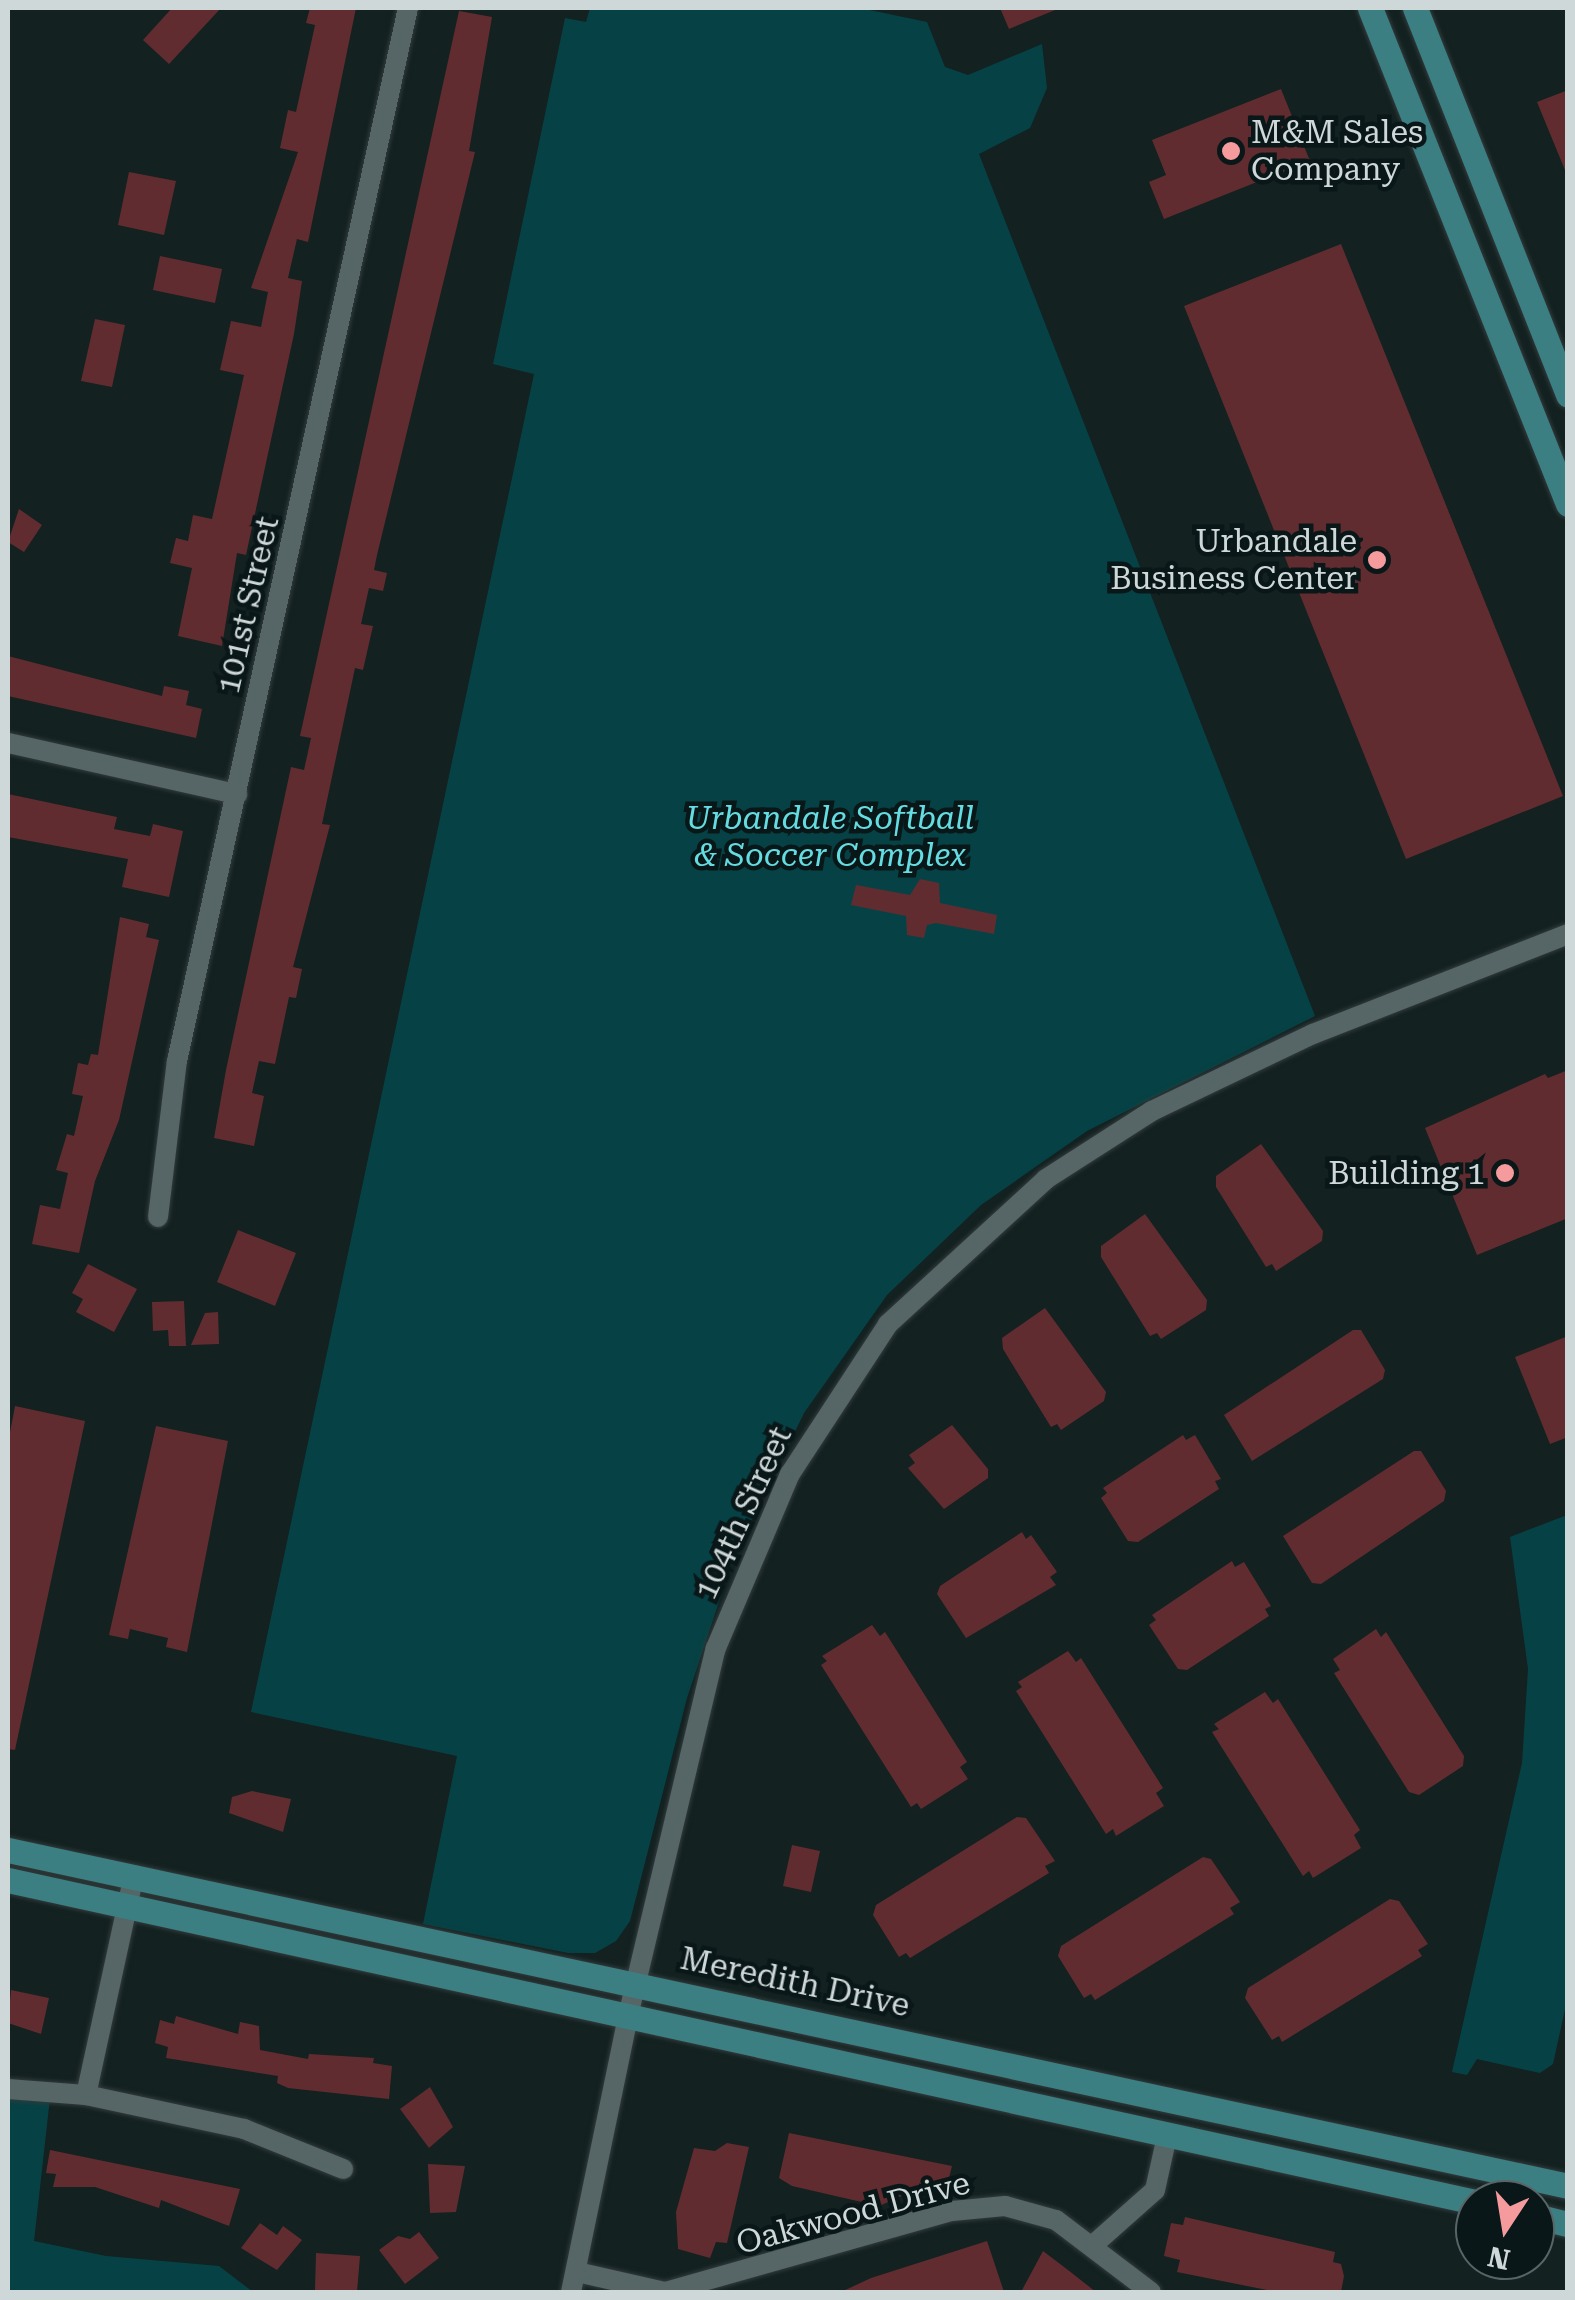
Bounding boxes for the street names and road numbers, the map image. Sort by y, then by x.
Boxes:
street label: 101st Street [209,513,287,697]
street label: 104th Street [686,1420,800,1606]
street label: Meredith Drive [677,1939,913,2025]
street label: Oakwood Drive [732,2163,974,2263]

